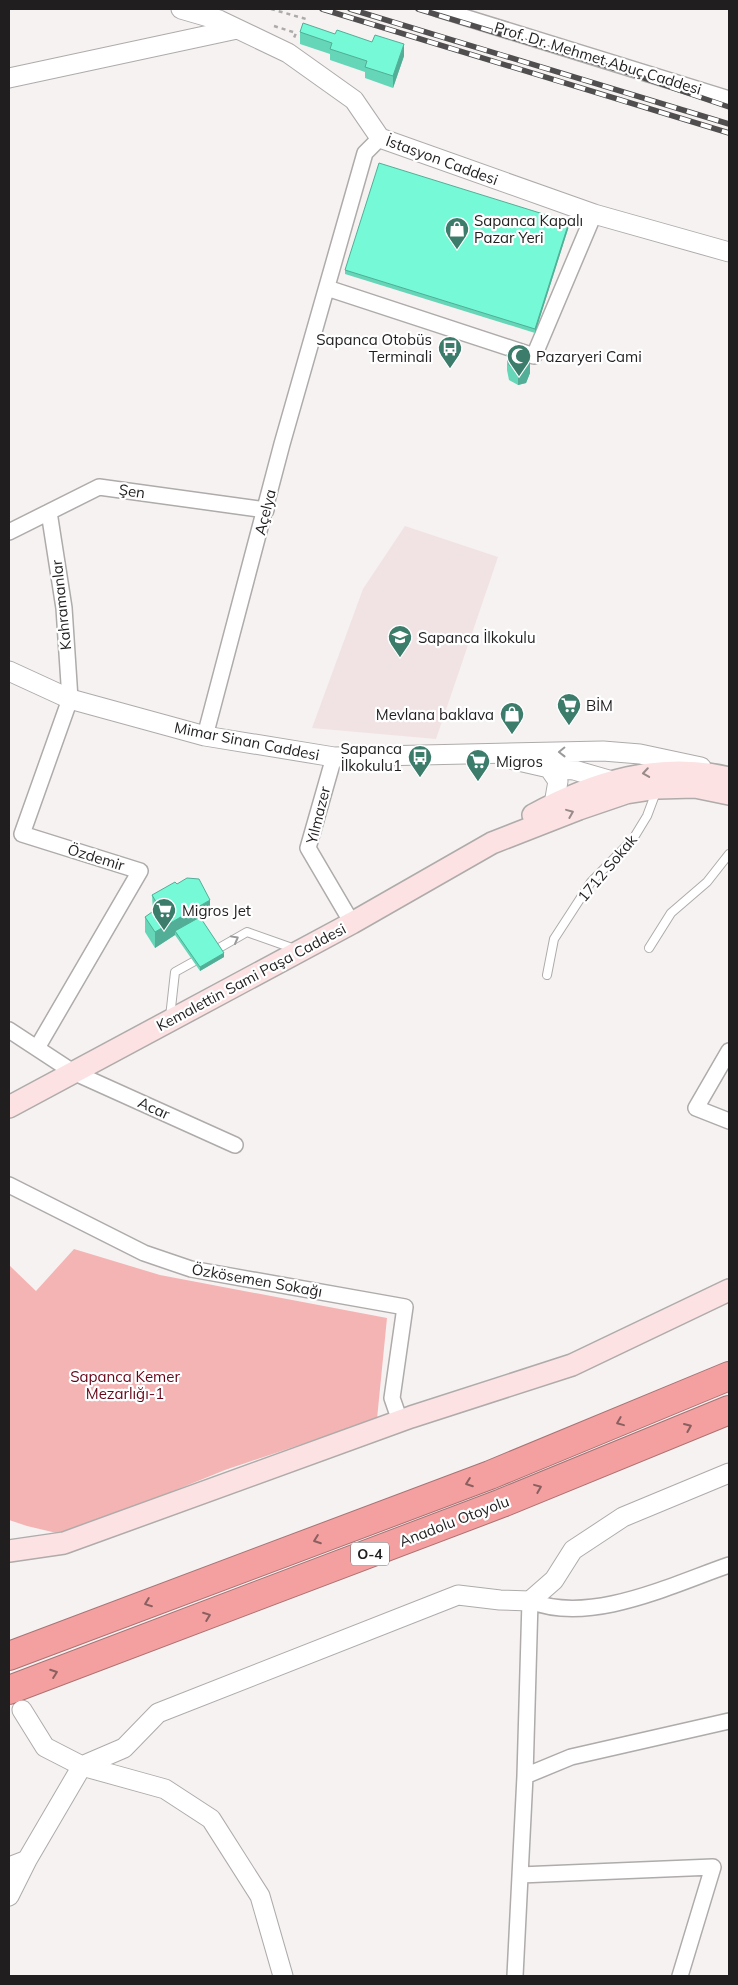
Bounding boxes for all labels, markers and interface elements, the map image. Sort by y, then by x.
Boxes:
street label: Prof. Dr. Mehmet Abuç Caddesi [492,17,704,99]
street label: İstasyon Caddesi [383,131,501,189]
place label: Sapanca Kapalı Pazar Yeri [474,211,583,247]
shop icon: Sapanca Kapalı Pazar Yeri [444,216,470,250]
place label: Sapanca Otobüs Terminali [316,330,432,366]
bus stop icon: Sapanca Otobüs Terminali [437,335,463,369]
mosque icon: Pazaryeri Cami [506,343,532,377]
place label: Pazaryeri Cami [536,347,642,366]
street label: Şen [118,480,146,502]
street label: Açelya [250,487,280,537]
street label: Kahramanlar [47,558,75,651]
school or university icon: Sapanca İlkokulu [387,624,413,658]
place label: Sapanca İlkokulu [418,628,536,647]
supermarket icon: BİM [556,692,582,726]
place label: BİM [586,696,613,715]
shop icon: Mevlana baklava [499,701,525,735]
place label: Mevlana baklava [376,705,494,724]
street label: Mimar Sinan Caddesi [173,718,321,764]
place label: Sapanca İlkokulu1 [341,739,402,775]
bus stop icon: Sapanca İlkokulu1 [407,744,433,778]
one-way arrow [558,746,566,757]
supermarket icon: Migros [465,748,491,782]
place label: Migros [496,752,543,771]
one-way arrow [642,768,651,778]
street label: Yılmazer [301,784,334,847]
one-way arrow [565,808,574,819]
street label: 1712 Sokak [573,830,641,906]
street label: Özdemir [65,839,127,875]
supermarket icon: Migros Jet [151,897,177,931]
place label: Migros Jet [182,901,251,920]
street label: Kemalettin Sami Paşa Caddesi [153,919,349,1035]
one-way arrow [230,935,239,945]
street label: Acar [135,1093,173,1124]
street label: Özkösemen Sokağı [190,1259,324,1301]
park label: Sapanca Kemer Mezarlığı-1 [70,1367,180,1403]
one-way arrow [616,1416,625,1427]
one-way arrow [683,1423,692,1434]
one-way arrow [465,1477,474,1487]
one-way arrow [533,1484,542,1495]
street label: Anadolu Otoyolu [396,1491,512,1551]
one-way arrow [313,1534,322,1544]
road number: O-4 [351,1542,389,1566]
one-way arrow [144,1597,153,1607]
one-way arrow [202,1612,211,1623]
one-way arrow [50,1669,58,1679]

